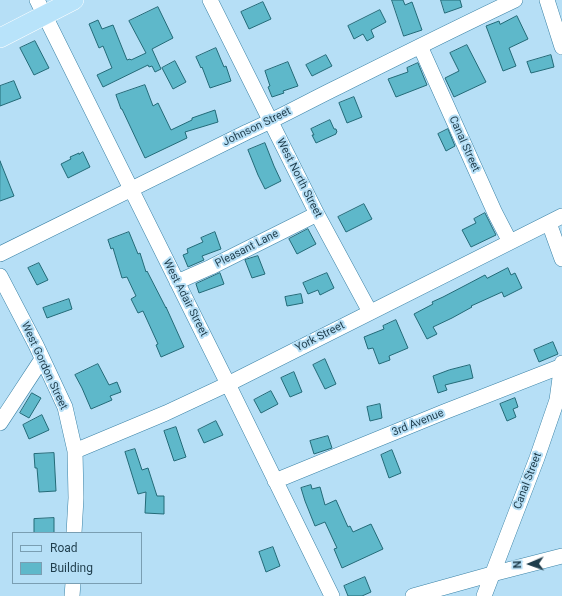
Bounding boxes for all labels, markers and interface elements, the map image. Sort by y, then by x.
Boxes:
street label: Johnson Street [221,105,293,149]
street label: Canal Street [446,114,482,174]
street label: West North Street [273,136,325,220]
street label: Pleasant Lane [213,227,281,271]
street label: West Adair Street [160,257,210,339]
street label: York Street [293,319,347,355]
street label: West Gordon Street [18,320,70,412]
street label: 3rd Avenue [390,407,446,439]
street label: Canal Street [511,451,545,511]
legend [12,532,142,584]
text: Road [50,541,78,555]
north arrow [510,544,550,584]
text: N [511,560,524,569]
text: Building [50,561,93,575]

